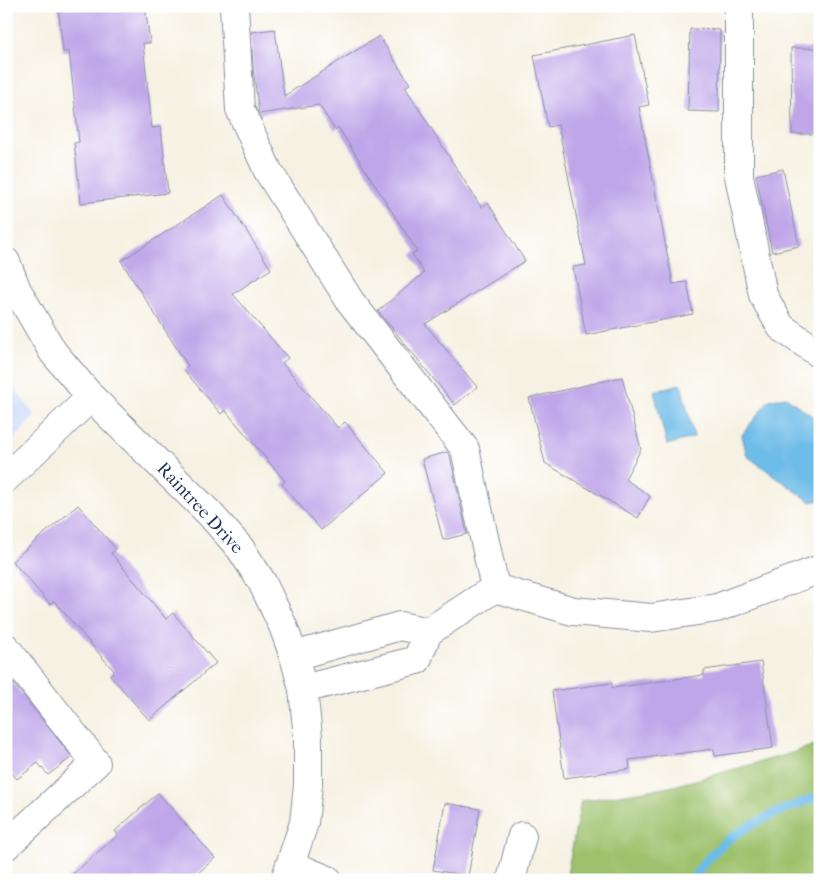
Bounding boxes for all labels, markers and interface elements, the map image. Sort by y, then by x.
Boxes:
street label: Raintree Drive [152,458,248,558]

